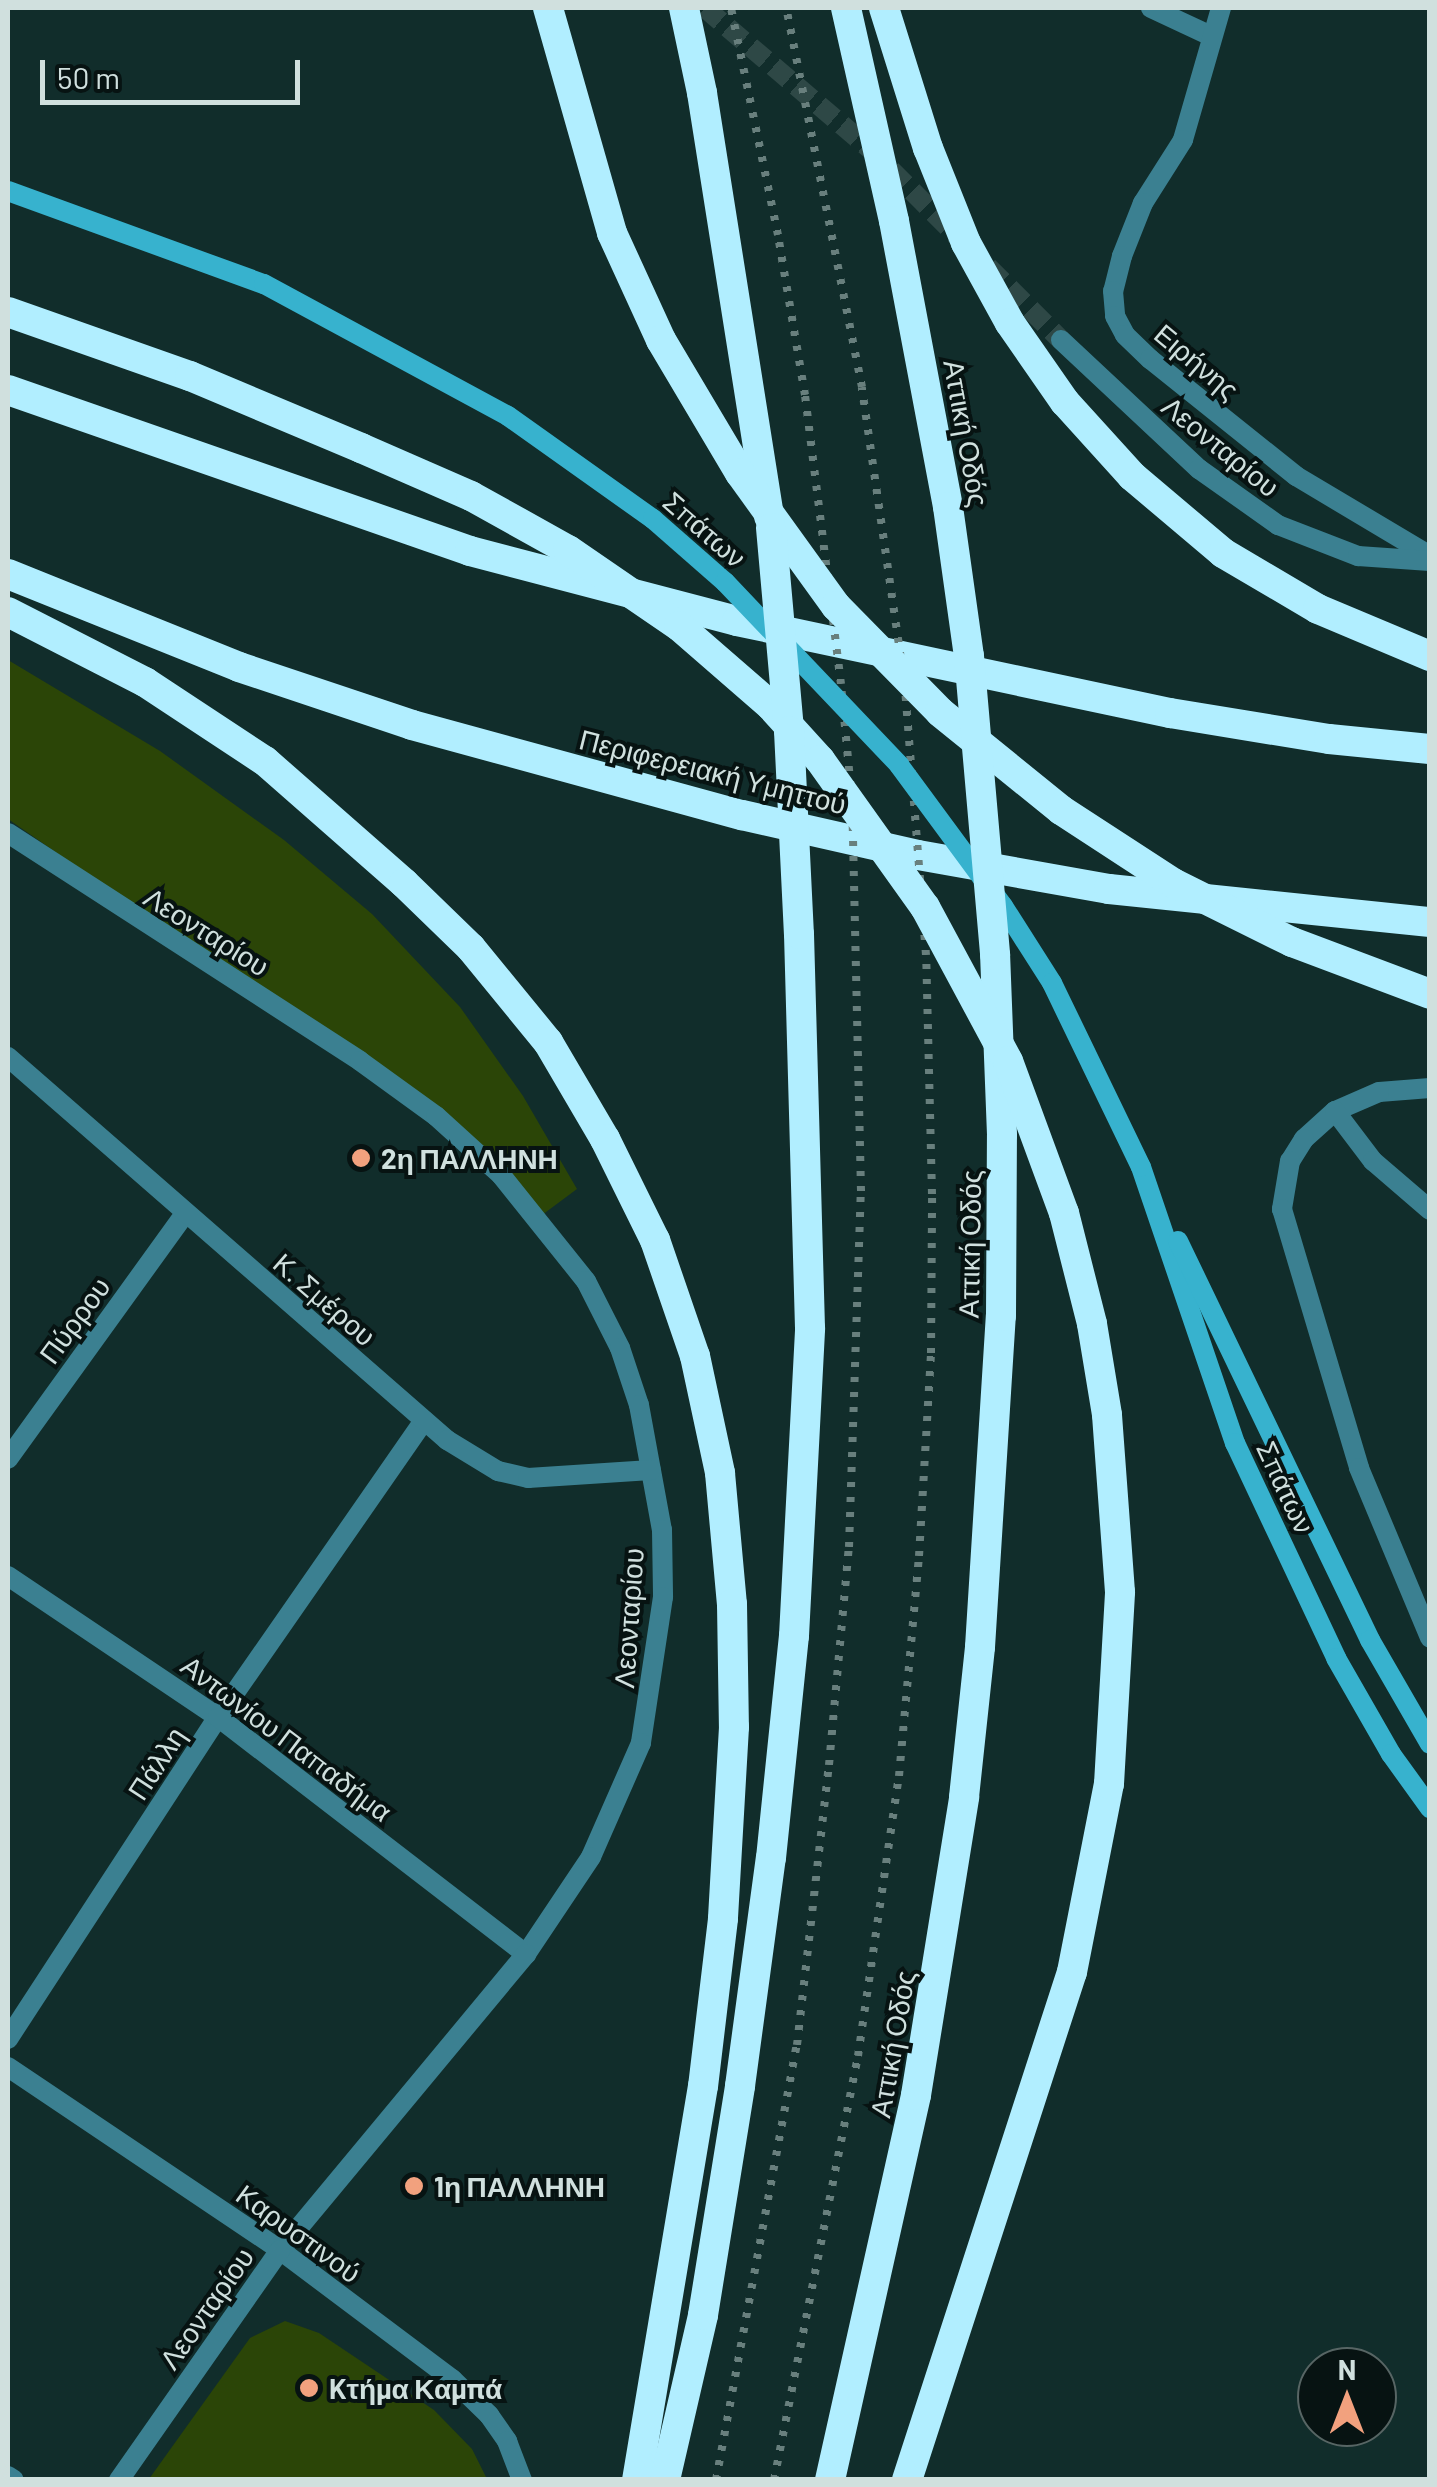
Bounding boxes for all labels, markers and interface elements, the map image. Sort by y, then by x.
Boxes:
scale bar [45,40,305,102]
text: 50 m [57,59,120,95]
street label: Ειρήνης [1148,316,1246,406]
street label: Αττική Οδός [938,357,996,509]
street label: Λεονταρίου [1156,389,1286,503]
street label: Σπάτων [657,484,753,574]
street label: Περιφερειακή Υμηττού [576,722,850,820]
street label: Λεονταρίου [138,879,276,983]
place label: 2η ΠΑΛΛΗΝΗ [381,1141,558,1175]
marker: 2η ΠΑΛΛΗΝΗ [350,1147,372,1169]
street label: Αττική Οδός [951,1169,987,1319]
street label: Κ. Σμέρου [267,1246,383,1352]
street label: Πύρρου [32,1270,116,1370]
street label: Σπάτων [1250,1435,1322,1539]
street label: Λεονταρίου [606,1547,650,1689]
street label: Αντωνίου Παπαδήμα [175,1648,399,1828]
street label: Πάλλη [120,1720,192,1806]
street label: Αττική Οδός [863,1968,921,2120]
place label: 1η ΠΑΛΛΗΝΗ [434,2169,605,2203]
marker: 1η ΠΑΛΛΗΝΗ [403,2175,425,2197]
street label: Καρυστινού [230,2177,368,2289]
street label: Λεονταρίου [152,2241,260,2375]
north arrow [1297,2347,1397,2447]
text: N [1338,2352,1356,2386]
place label: Kτήμα Καμπά [329,2371,502,2405]
marker: Kτήμα Καμπά [298,2377,320,2399]

